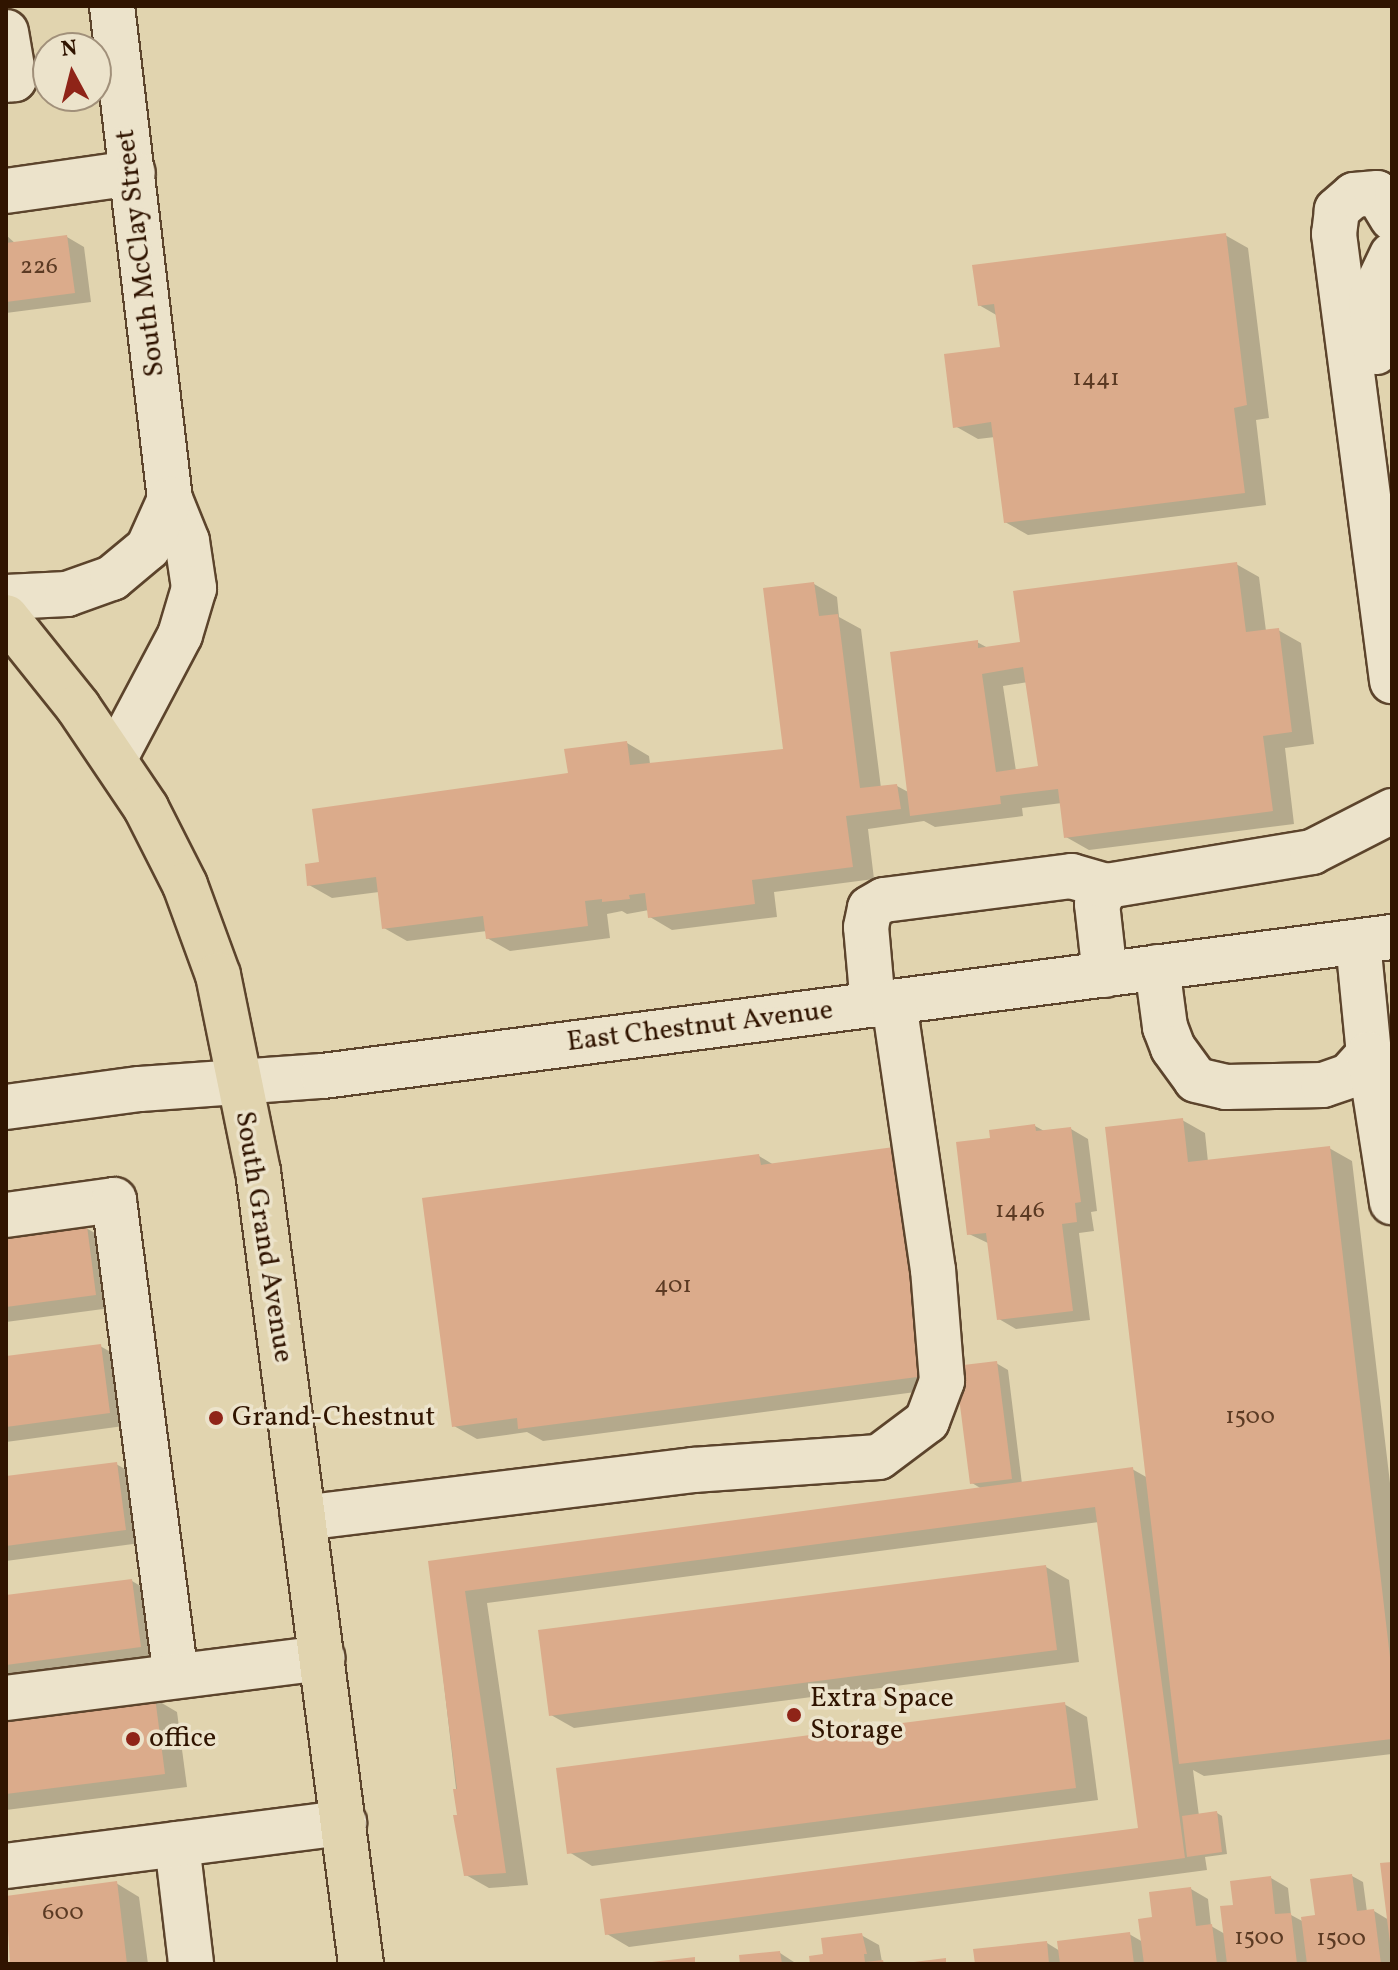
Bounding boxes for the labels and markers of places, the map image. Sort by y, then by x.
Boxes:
place label: Grand-Chestnut [232,1401,435,1435]
marker: Grand-Chestnut [207,1409,225,1427]
place label: Extra Space Storage [810,1682,954,1748]
marker: Extra Space Storage [785,1706,803,1724]
place label: office [149,1722,216,1756]
marker: office [124,1730,142,1748]

